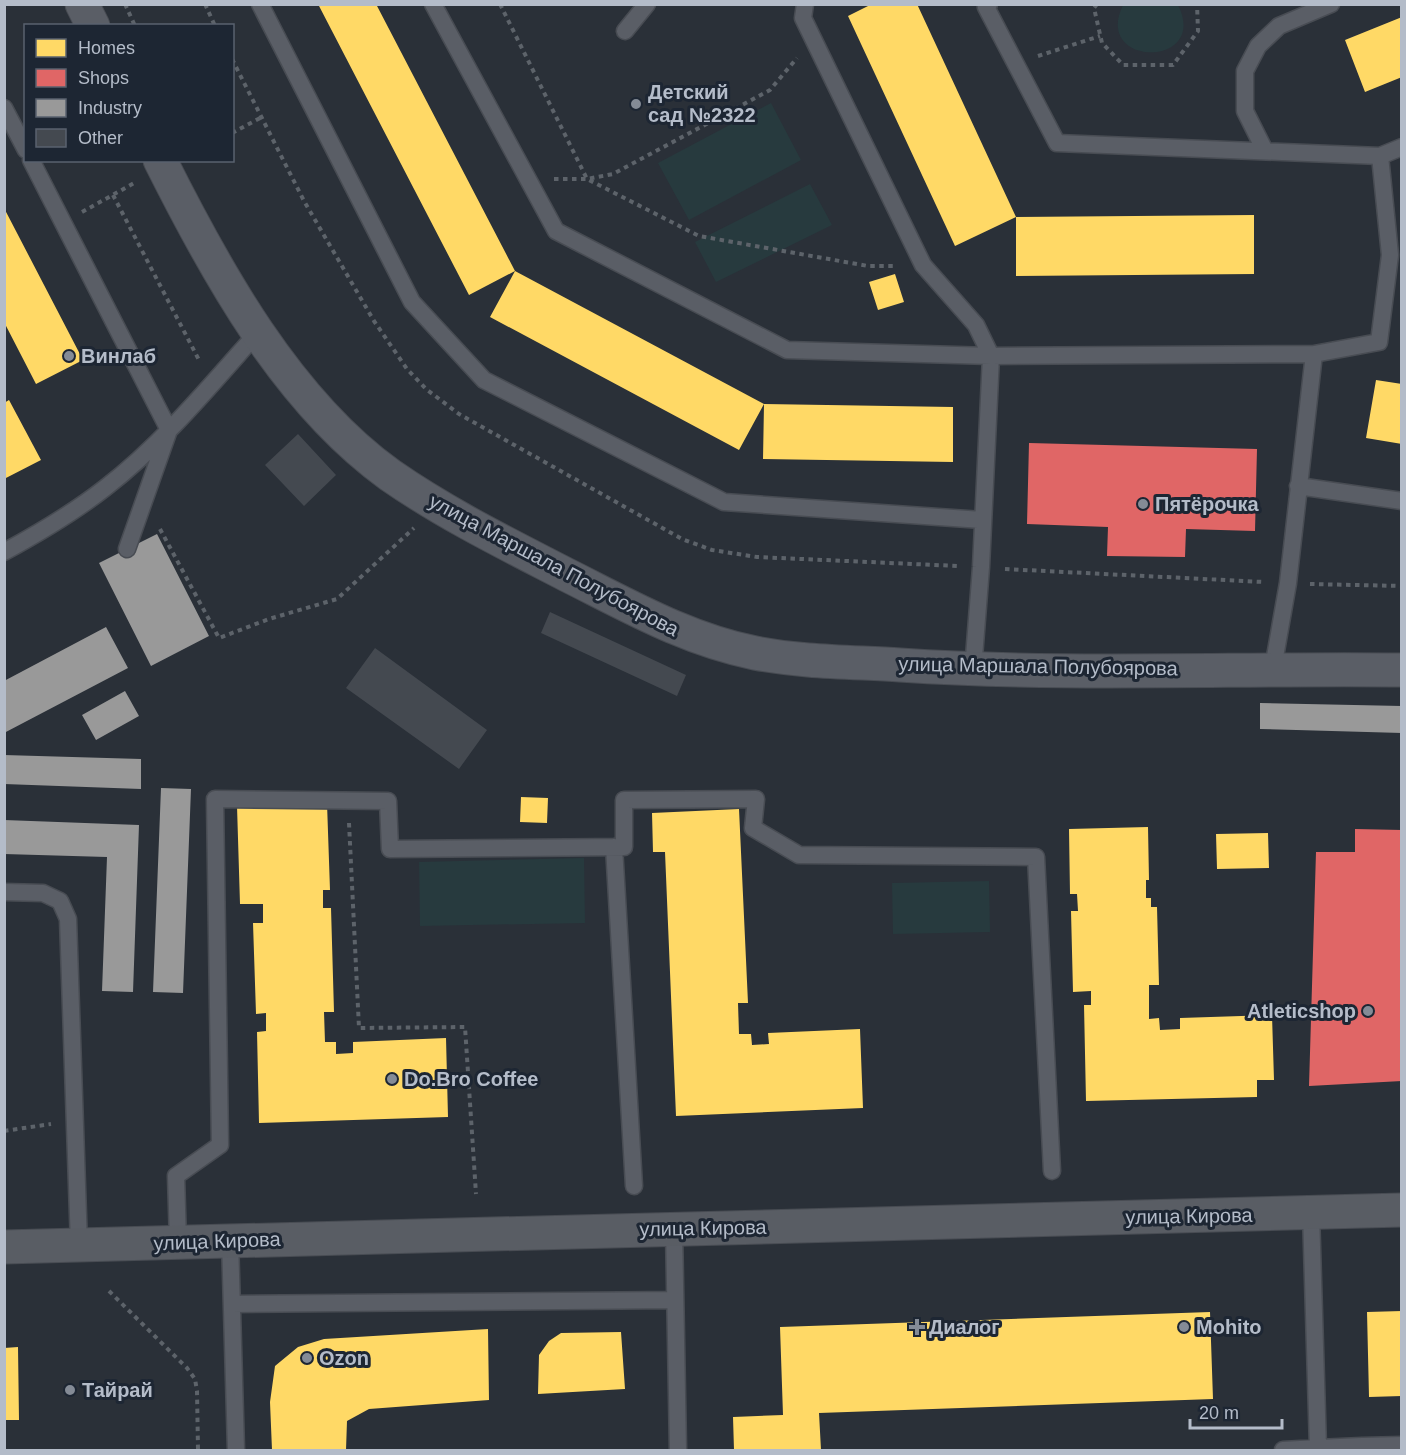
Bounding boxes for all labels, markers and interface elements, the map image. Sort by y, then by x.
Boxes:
legend [24,24,234,162]
text: Homes [78,38,135,58]
text: Shops [78,68,129,88]
place label: Детский сад №2322 [648,81,756,126]
marker: Детский сад №2322 [629,97,643,111]
text: Industry [78,98,142,118]
text: Other [78,128,123,148]
place label: Винлаб [81,345,156,367]
marker: Винлаб [62,349,76,363]
street label: улица Маршала Полубоярова [426,490,683,641]
place label: Пятёрочка [1155,493,1260,515]
marker: Пятёрочка [1136,497,1150,511]
street label: улица Маршала Полубоярова [898,653,1179,679]
place label: Atleticshop [1247,1000,1356,1022]
marker: Atleticshop [1361,1004,1375,1018]
place label: Do.Bro Coffee [404,1068,538,1090]
marker: Do.Bro Coffee [385,1072,399,1086]
street label: улица Кирова [1125,1204,1254,1228]
street label: улица Кирова [639,1216,768,1240]
street label: улица Кирова [153,1228,282,1254]
place label: Диалог [929,1316,1000,1338]
place label: Mohito [1196,1316,1262,1338]
marker: Диалог [910,1320,924,1334]
marker: Mohito [1177,1320,1191,1334]
place label: Ozon [319,1347,369,1369]
marker: Ozon [300,1351,314,1365]
place label: Тайрай [82,1379,153,1401]
marker: Тайрай [63,1383,77,1397]
scale bar [1190,1392,1282,1430]
text: 20 m [1199,1403,1239,1423]

